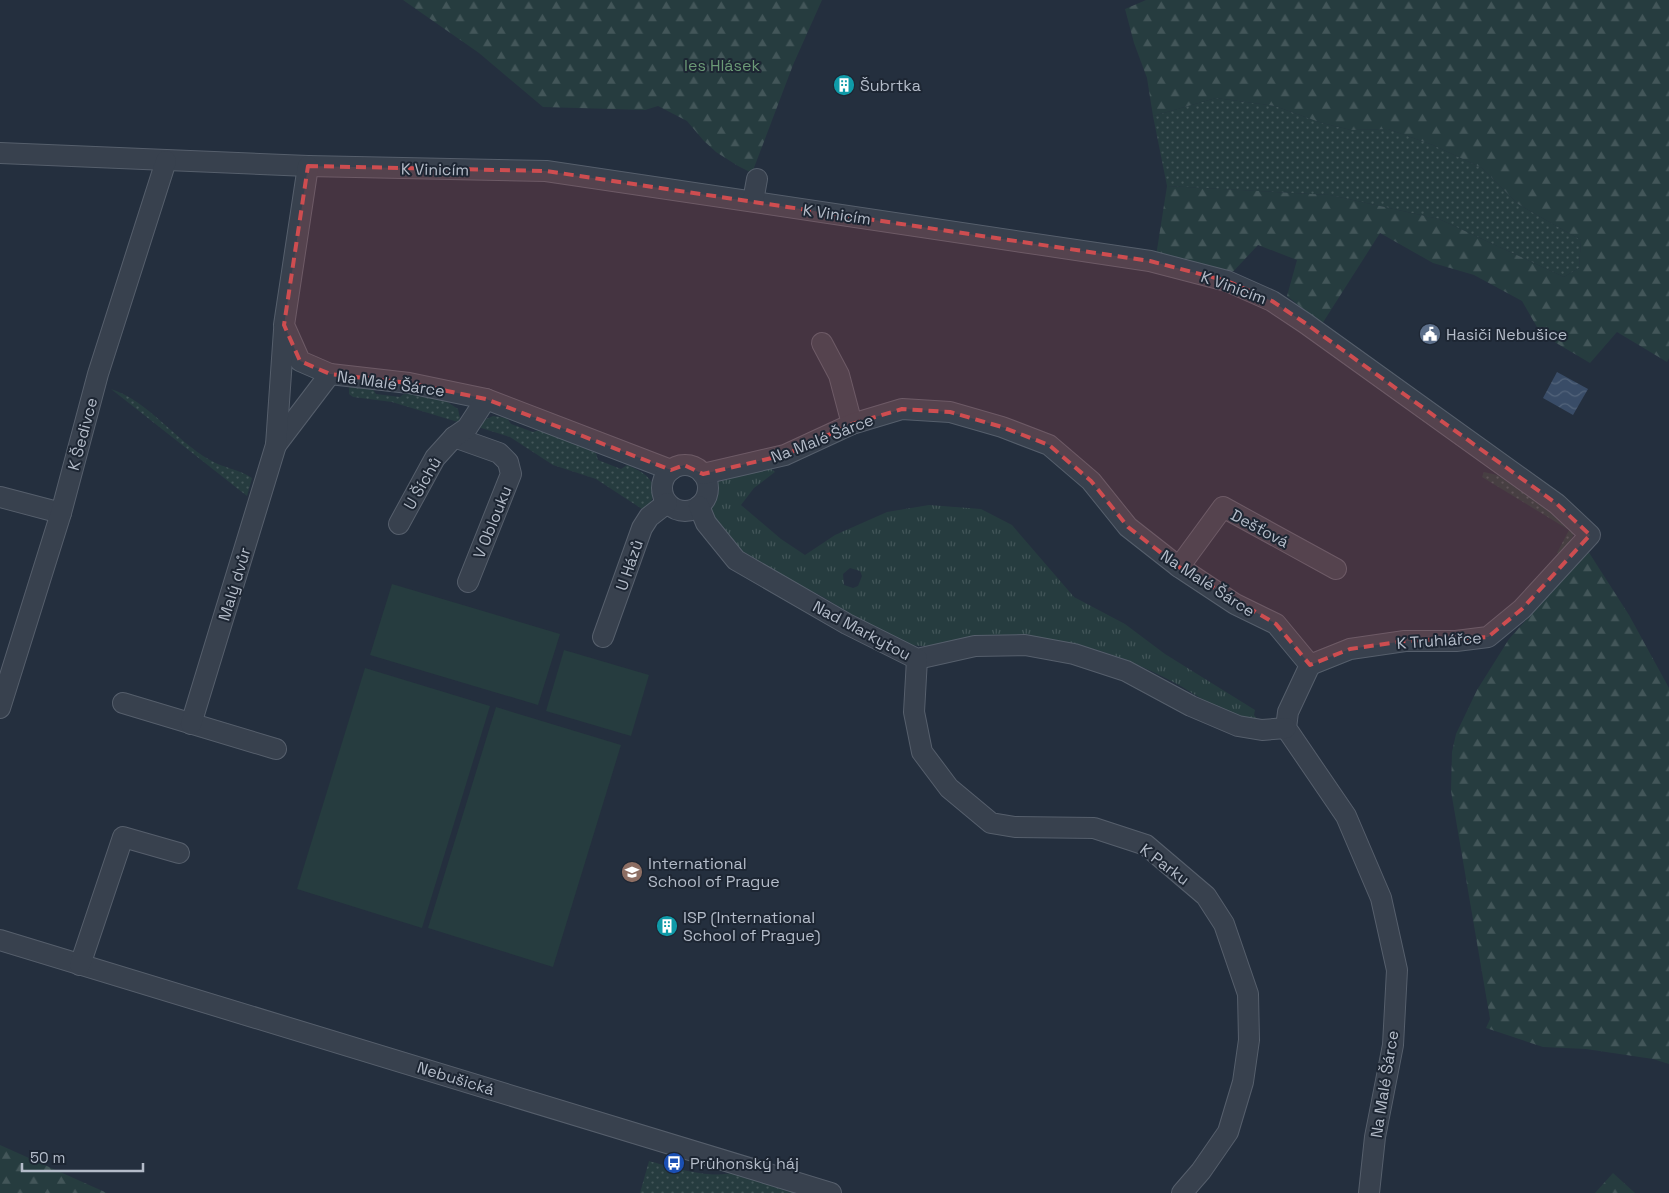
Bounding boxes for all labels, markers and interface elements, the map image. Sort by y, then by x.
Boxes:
park label: les Hlásek [684,55,760,76]
building icon: Šubrtka [832,73,856,97]
place label: Šubrtka [860,75,921,96]
street label: K Vinicím [401,158,469,181]
street label: K Vinicím [802,199,872,230]
street label: K Vinicím [1198,266,1270,309]
public building icon: Hasiči Nebušice [1418,322,1442,346]
place label: Hasiči Nebušice [1446,324,1567,345]
street label: Na Malé Šárce [336,366,446,401]
street label: K Šedivce [63,395,102,473]
street label: Na Malé Šárce [768,409,876,468]
street label: U Šíchů [399,453,446,513]
street label: V Oblouku [468,483,517,562]
street label: Dešťová [1227,504,1292,552]
street label: U Házů [611,537,648,593]
street label: Malý dvůr [213,545,256,623]
street label: Na Malé Šárce [1157,545,1259,622]
street label: Nad Markytou [809,596,914,665]
street label: K Truhlářce [1396,627,1482,654]
street label: K Parku [1136,839,1194,890]
place label: International School of Prague [648,853,780,892]
school or university icon: International School of Prague [620,860,644,884]
place label: ISP (International School of Prague) [683,907,820,946]
building icon: ISP (International School of Prague) [655,914,679,938]
street label: Na Malé Šárce [1366,1029,1403,1139]
street label: Nebušická [415,1057,497,1100]
scale bar [22,1140,144,1172]
text: 50 m [30,1148,65,1167]
bus stop icon: Průhonský háj [662,1151,686,1175]
place label: Průhonský háj [690,1153,799,1174]

